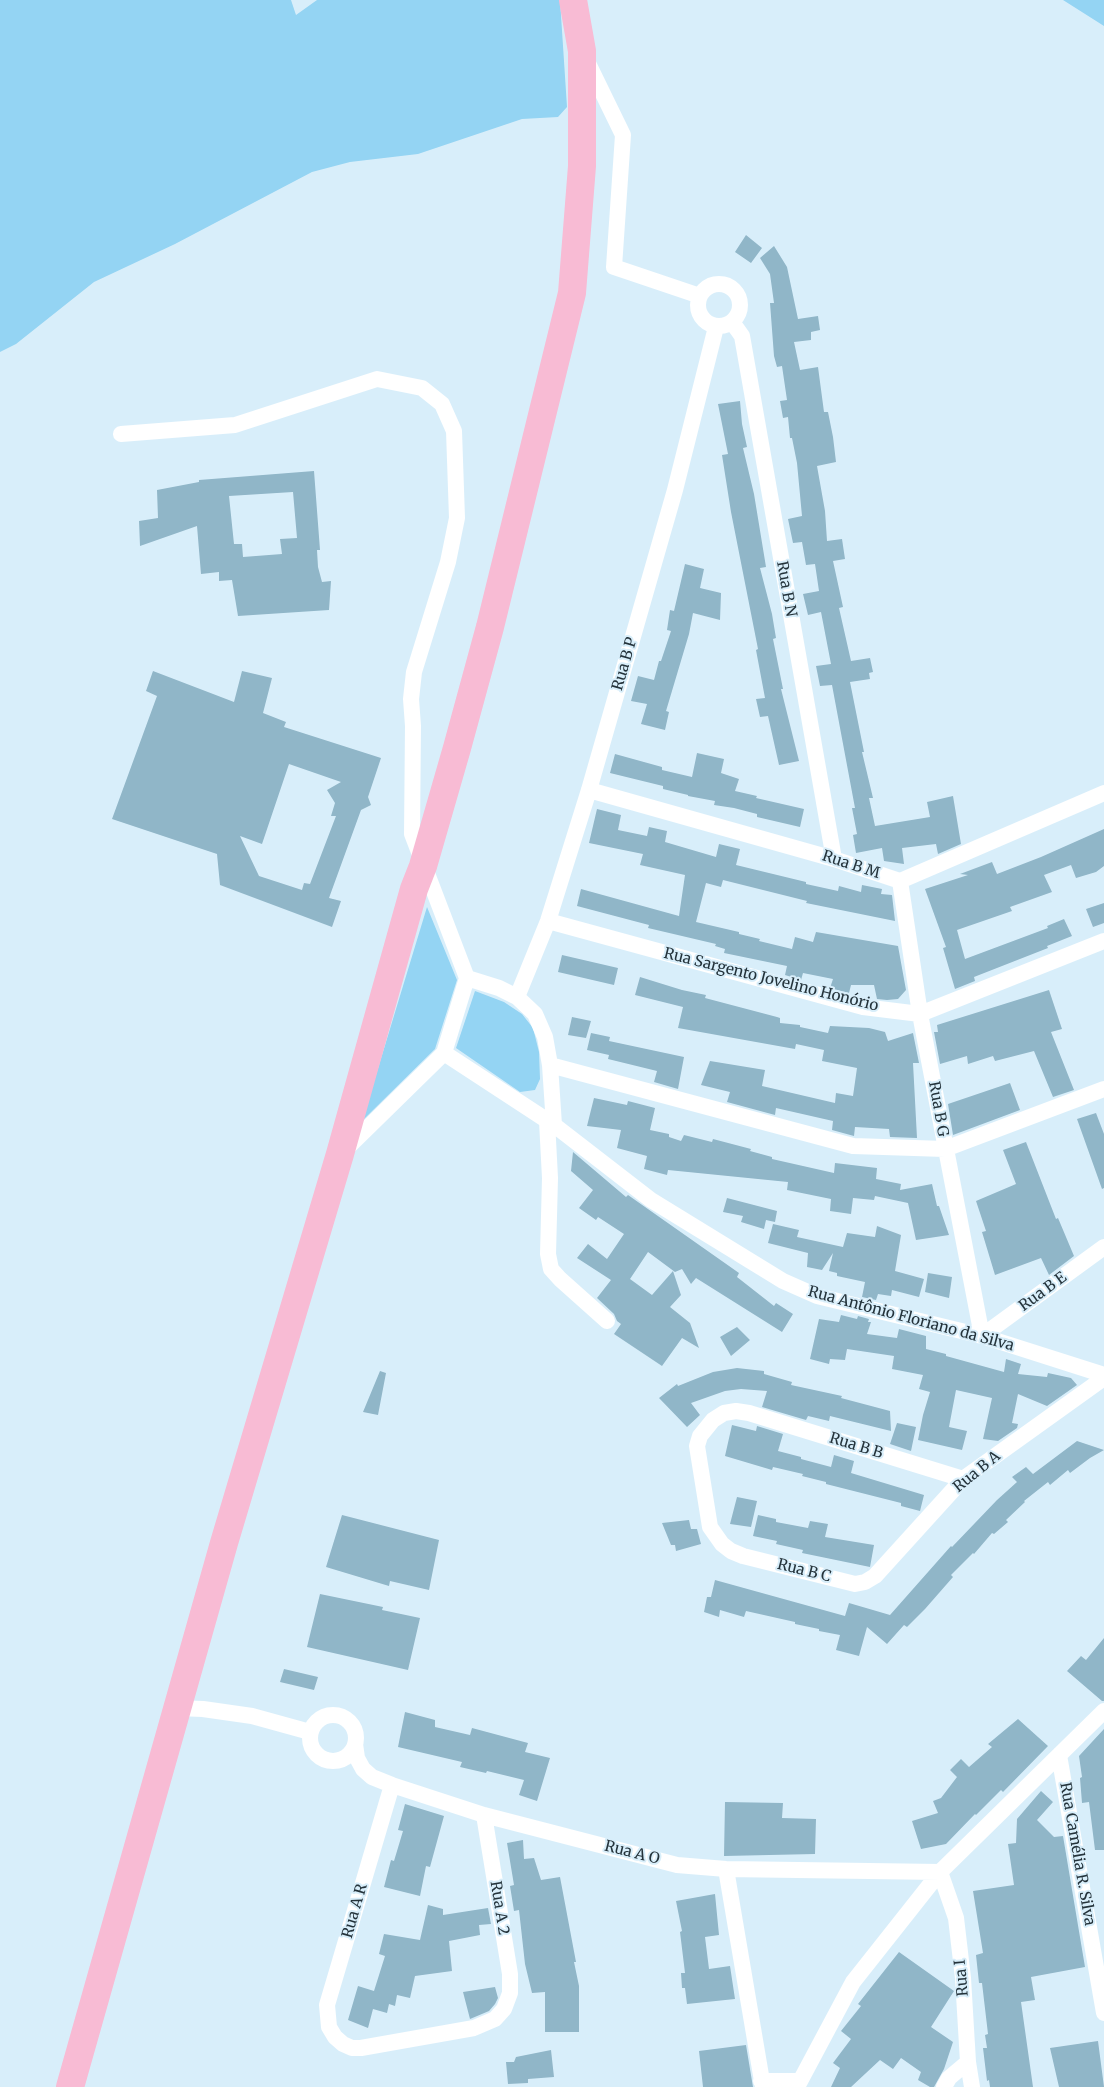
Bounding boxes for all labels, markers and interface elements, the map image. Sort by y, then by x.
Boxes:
street label: Rua B N [772,560,800,618]
street label: Rua B P [609,635,641,693]
street label: Rua B M [820,847,882,883]
street label: Rua Sargento Jovelino Honório [662,945,880,1015]
street label: Rua B G [924,1080,952,1138]
street label: Rua B E [1016,1269,1070,1315]
street label: Rua Antônio Floriano da Silva [806,1283,1016,1355]
street label: Rua B B [827,1429,885,1463]
street label: Rua B A [950,1448,1004,1496]
street label: Rua B C [775,1556,833,1586]
street label: Rua Camélia R. Silva [1056,1781,1098,1927]
street label: Rua A O [603,1837,661,1869]
street label: Rua A 2 [486,1880,512,1936]
street label: Rua A R [339,1882,371,1940]
street label: Rua I [951,1959,973,1997]

